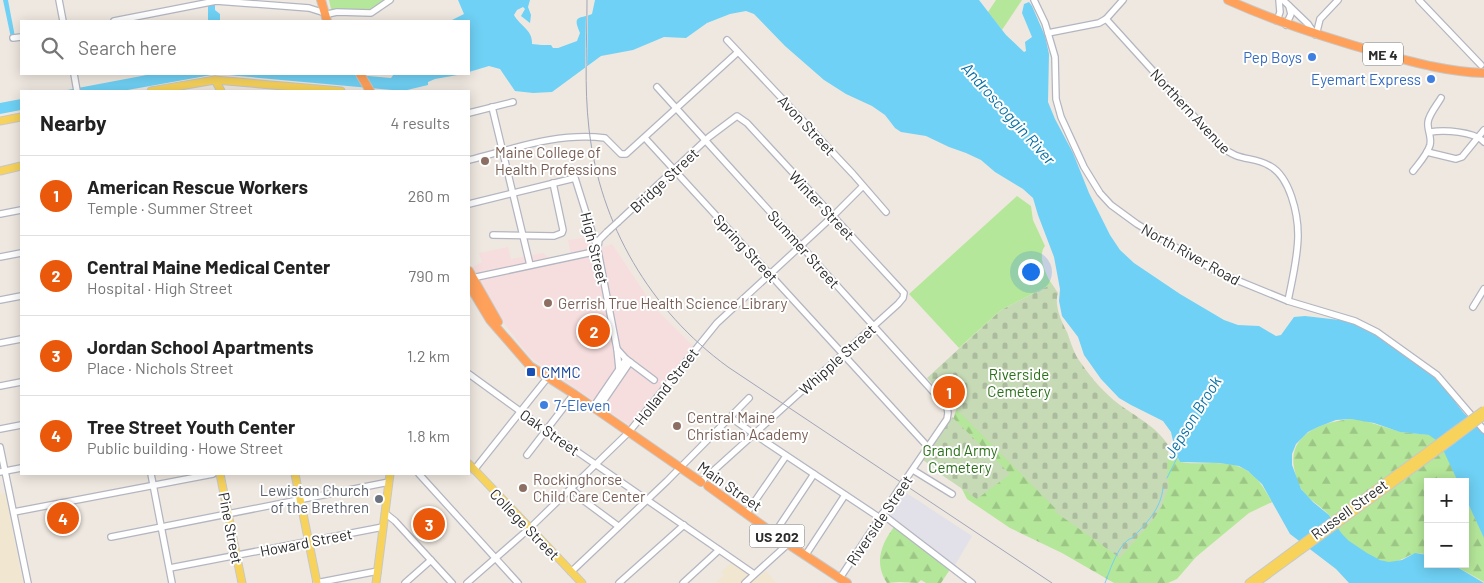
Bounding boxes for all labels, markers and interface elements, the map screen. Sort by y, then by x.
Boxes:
search box [20,20,470,75]
icon: search [38,34,66,62]
text: Search here [78,36,177,59]
road number: ME 4 [1363,42,1403,66]
place label: Pep Boys [1243,48,1302,66]
marker: Pep Boys [1306,51,1318,63]
water label: Androscoggin River [958,58,1061,169]
street label: Northern Avenue [1147,65,1235,157]
place label: Eyemart Express [1311,70,1421,88]
marker: Eyemart Express [1425,73,1437,85]
street label: Avon Street [775,91,839,159]
text: Nearby [40,110,106,135]
text: 4 results [390,113,450,132]
place label: Maine College of Health Professions [495,143,617,178]
street label: Bridge Street [626,144,702,216]
marker: Maine College of Health Professions [479,155,491,167]
street label: Winter Street [786,167,858,243]
text: American Rescue Workers [87,175,308,198]
text: 1 [53,186,59,205]
text: 260 m [408,186,450,205]
text: Temple · Summer Street [87,198,253,217]
street label: Summer Street [764,206,844,292]
street label: High Street [577,210,613,286]
street label: Spring Street [710,210,782,286]
street label: North River Road [1139,219,1243,289]
text: Central Maine Medical Center [87,255,330,278]
your location [1018,259,1044,285]
text: 2 [52,266,60,285]
text: 790 m [409,266,450,285]
text: Hospital · High Street [87,278,233,297]
place label: Gerrish True Health Science Library [558,294,787,312]
marker: Gerrish True Health Science Library [542,297,554,309]
pin: 2 [578,312,610,350]
street label: Whipple Street [795,320,879,398]
text: Jordan School Apartments [87,335,314,358]
street label: Holland Street [630,344,702,428]
text: 3 [52,346,60,365]
text: 1.2 km [407,346,450,365]
text: Place · Nichols Street [87,358,234,377]
place label: CMMC [541,363,581,381]
park label: Riverside Cemetery [987,365,1051,400]
marker: CMMC [525,366,537,378]
water label: Jepson Brook [1159,372,1225,462]
pin: 1 [933,373,965,411]
place label: 7-Eleven [554,396,610,414]
marker: 7-Eleven [538,399,550,411]
street label: Oak Street [517,405,583,459]
place label: Central Maine Christian Academy [687,408,809,443]
text: Tree Street Youth Center [87,415,295,438]
marker: Central Maine Christian Academy [671,420,683,432]
text: 4 [51,426,61,445]
text: 1.8 km [407,426,450,445]
text: Public building · Howe Street [87,438,283,457]
park label: Grand Army Cemetery [922,441,998,476]
street label: Main Street [694,457,766,515]
place label: Rockinghorse Child Care Center [533,470,646,505]
street label: Riverside Street [842,472,916,568]
street label: Russell Street [1307,475,1391,543]
map controls [1424,478,1469,568]
button: + [1424,478,1469,523]
place label: Lewiston Church of the Brethren [260,481,369,516]
marker: Rockinghorse Child Care Center [517,482,529,494]
street label: College Street [487,485,563,563]
street label: Pine Street [215,491,247,565]
marker: Lewiston Church of the Brethren [373,493,385,505]
pin: 4 [47,499,79,537]
pin: 3 [413,505,445,543]
button: − [1424,523,1469,568]
street label: Howard Street [258,524,354,560]
road number: US 202 [750,524,804,548]

